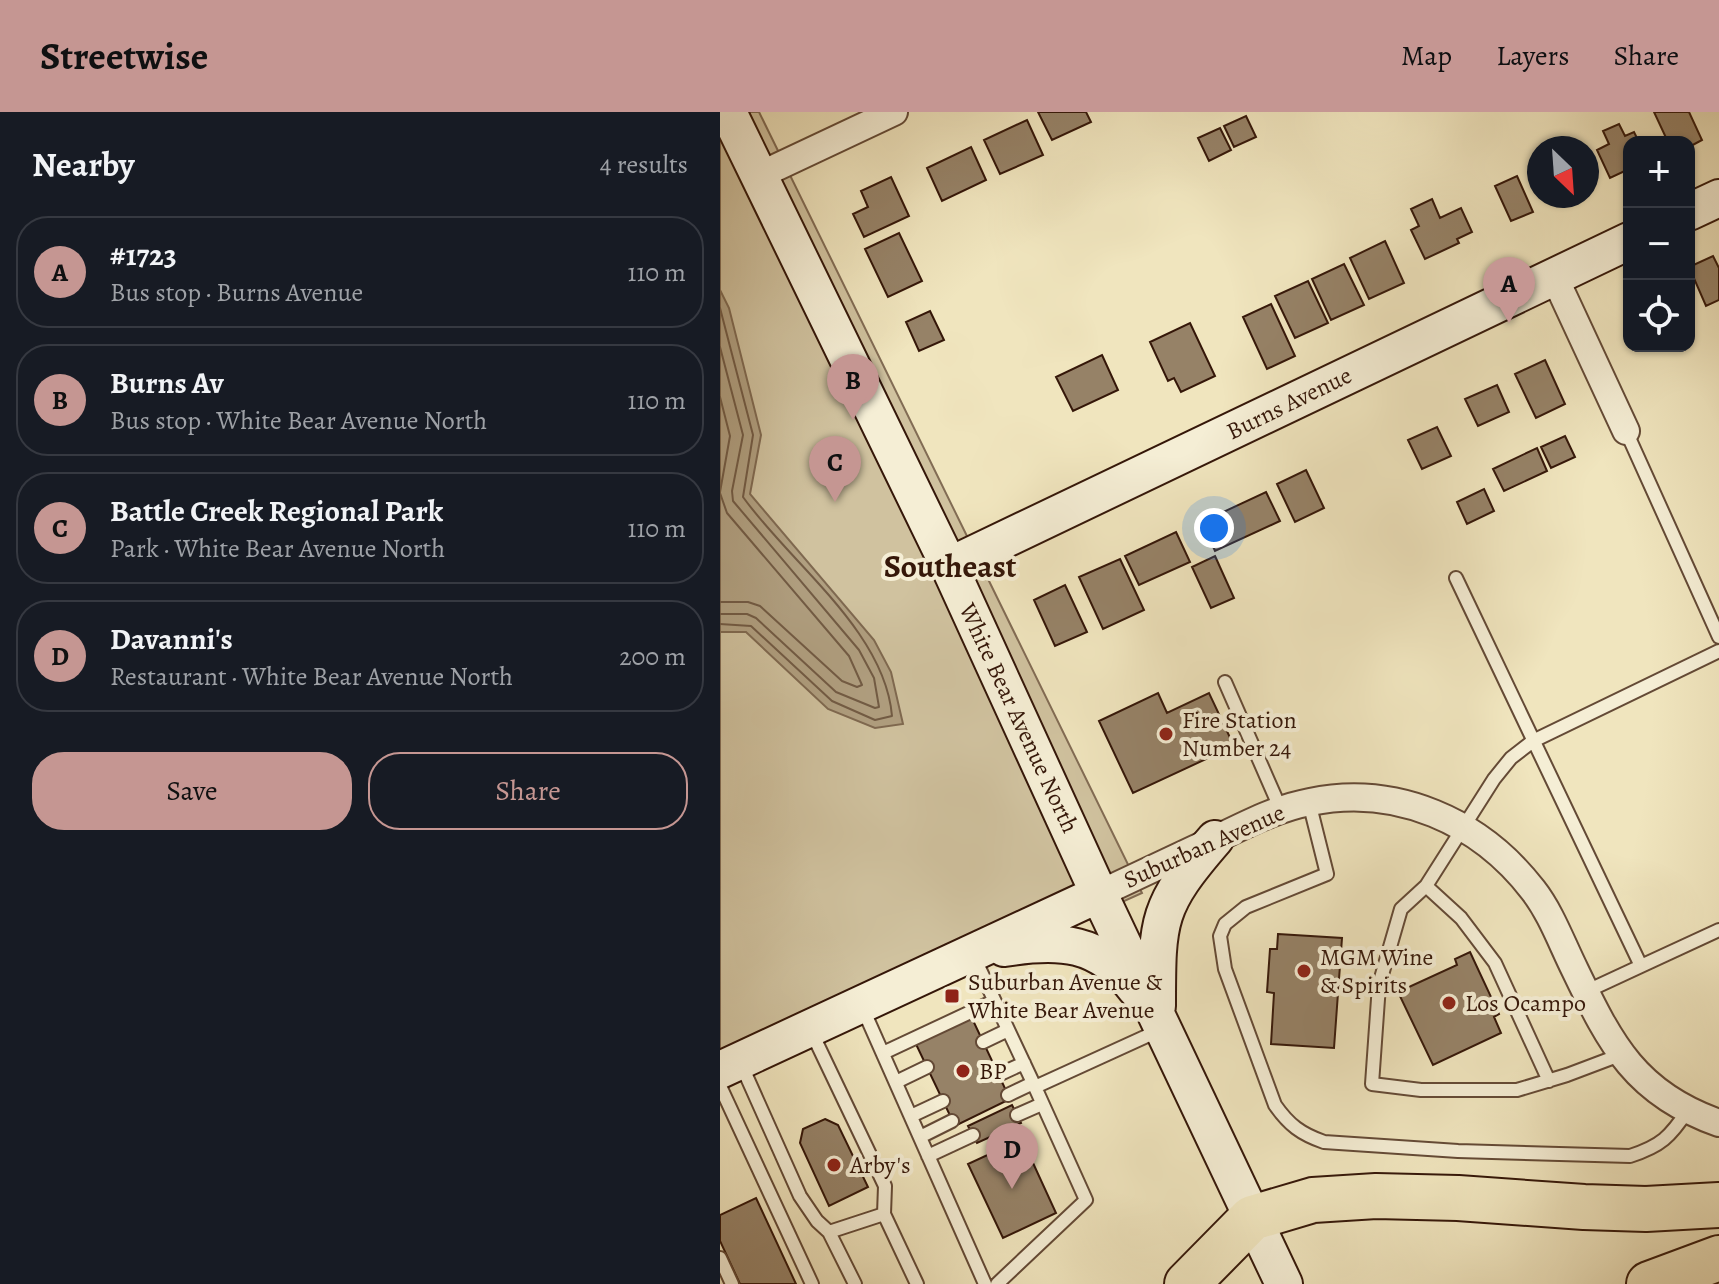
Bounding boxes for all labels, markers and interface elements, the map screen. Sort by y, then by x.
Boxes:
text: Streetwise [40,30,208,82]
text: Map [1401,37,1452,75]
text: Layers [1496,37,1569,75]
text: Share [1613,37,1679,75]
north arrow [1527,136,1599,208]
map controls [1623,136,1695,352]
button: + [1623,136,1695,208]
text: Nearby [32,141,135,188]
text: 4 results [600,147,688,182]
button: − [1623,208,1695,280]
text: #1723 [110,235,177,275]
text: A [52,255,68,290]
text: 110 m [628,255,686,290]
pin: A [1483,257,1535,323]
text: Bus stop · Burns Avenue [110,275,363,310]
button: locate [1623,280,1695,352]
pin: B [827,354,879,420]
street label: Burns Avenue [1221,359,1357,447]
text: Burns Av [110,363,224,403]
text: B [52,383,68,418]
text: 110 m [628,383,686,418]
text: Bus stop · White Bear Avenue North [110,403,487,438]
pin: C [809,436,861,502]
text: Battle Creek Regional Park [110,491,443,531]
your location [1194,508,1234,548]
text: C [52,511,68,546]
text: 110 m [628,511,686,546]
text: Park · White Bear Avenue North [110,531,445,566]
district label: Southeast [884,544,1017,588]
street label: White Bear Avenue North [951,597,1086,838]
text: Davanni's [110,619,233,659]
text: D [51,639,69,674]
text: 200 m [619,639,686,674]
text: Restaurant · White Bear Avenue North [110,659,513,694]
place label: Fire Station Number 24 [1182,704,1297,764]
marker: Fire Station Number 24 [1157,725,1175,743]
button: Save [32,752,352,830]
button: Share [368,752,688,830]
street label: Suburban Avenue [1119,796,1289,896]
place label: MGM Wine & Spirits [1320,941,1433,1001]
marker: MGM Wine & Spirits [1295,962,1313,980]
place label: Suburban Avenue & White Bear Avenue [967,966,1163,1026]
marker: Suburban Avenue & White Bear Avenue [943,987,961,1005]
place label: Los Ocampo [1465,987,1586,1019]
marker: Los Ocampo [1440,994,1458,1012]
place label: BP [979,1055,1007,1087]
marker: BP [954,1062,972,1080]
pin: D [986,1123,1038,1189]
place label: Arby's [849,1149,911,1181]
marker: Arby's [825,1156,843,1174]

